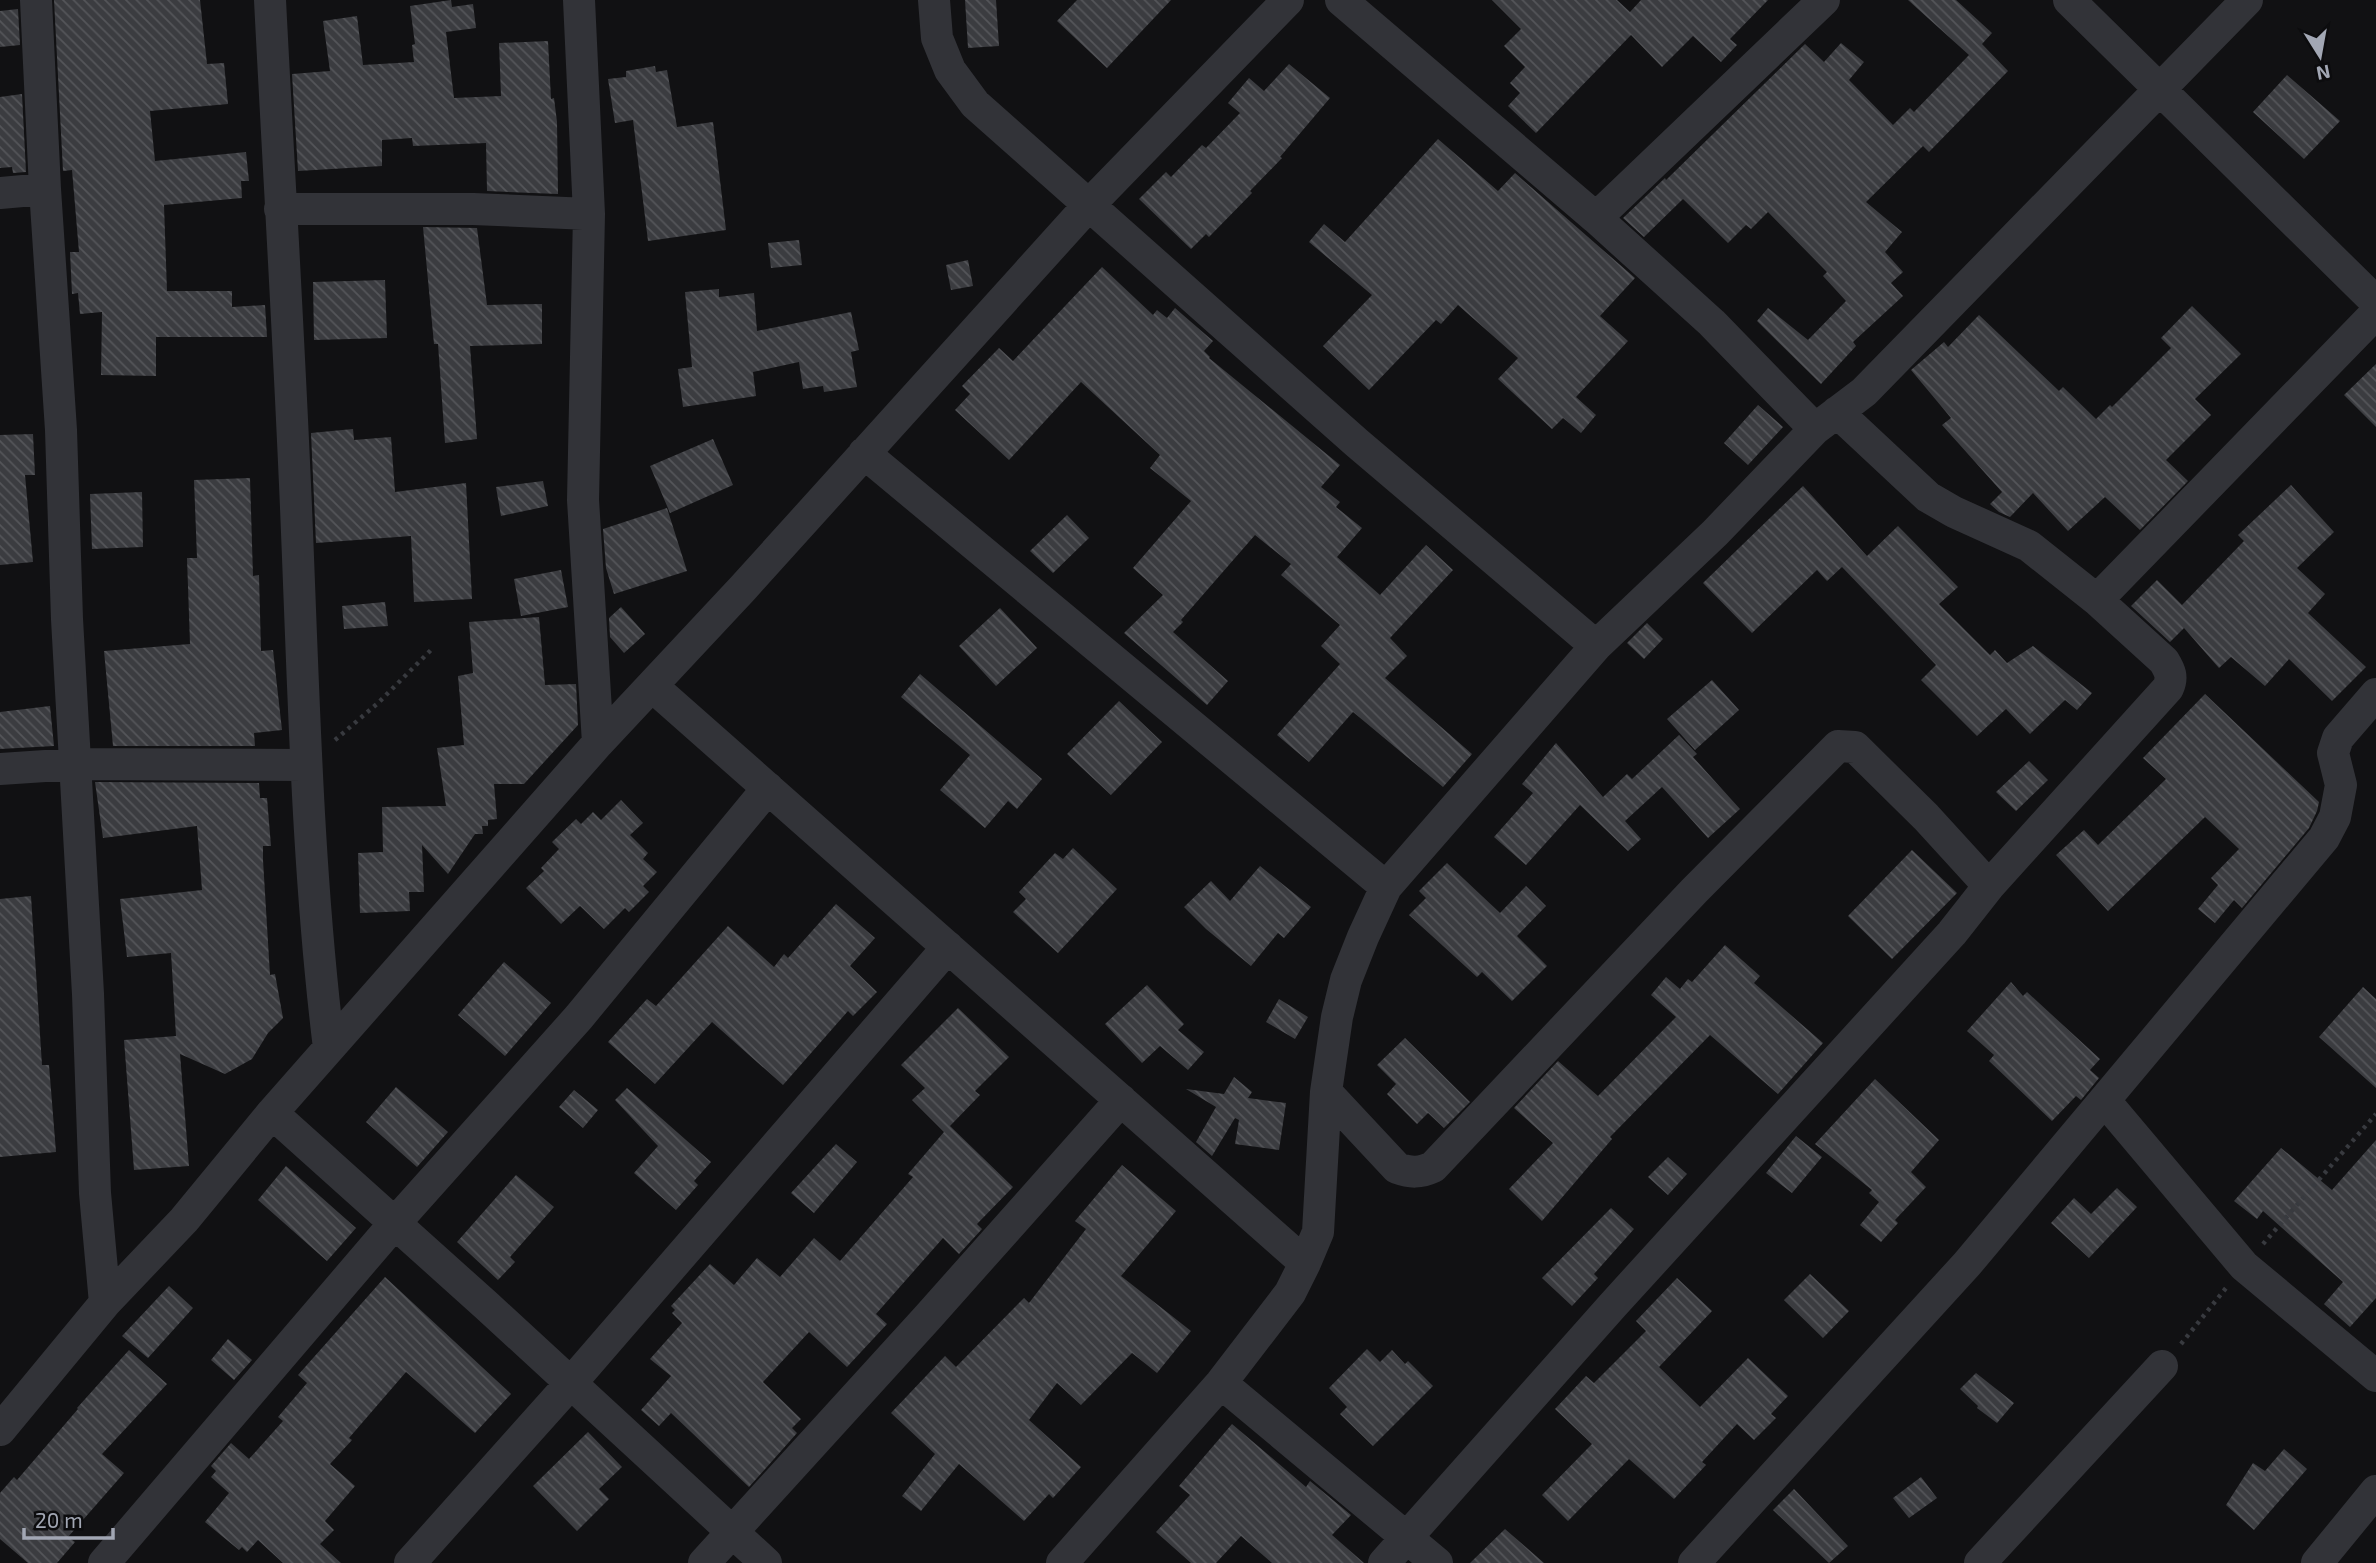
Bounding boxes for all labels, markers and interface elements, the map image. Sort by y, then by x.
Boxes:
north arrow [2285,21,2355,91]
text: N [2314,61,2332,86]
scale bar [24,1496,114,1540]
text: 20 m [35,1507,83,1532]

